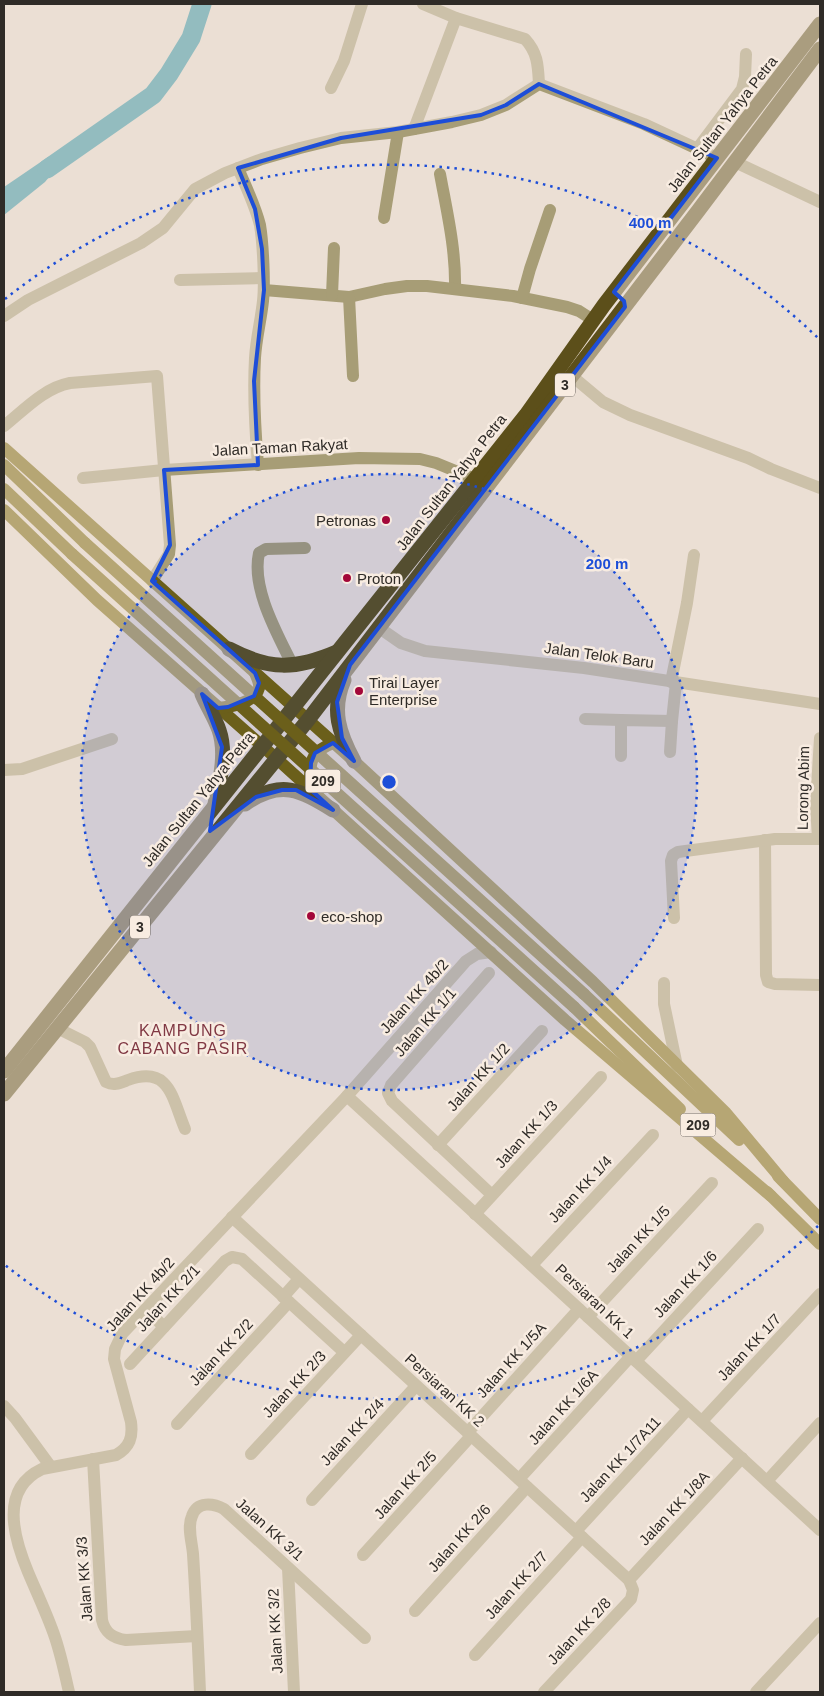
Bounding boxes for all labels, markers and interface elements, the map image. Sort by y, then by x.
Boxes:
street label: Jalan Sultan Yahya Petra [664,52,781,195]
text: 400 m [629,214,671,231]
road number: 3 [555,374,575,396]
street label: Jalan Sultan Yahya Petra [393,410,510,553]
street label: Jalan Taman Rakyat [212,435,349,459]
place label: Petronas [316,512,376,529]
marker: Petronas [380,514,392,526]
text: 200 m [586,555,628,572]
place label: Proton [357,570,401,587]
marker: Proton [341,572,353,584]
street label: Jalan Telok Baru [543,639,655,671]
place label: Tirai Layer Enterprise [369,674,439,708]
marker: Tirai Layer Enterprise [353,685,365,697]
street label: Jalan Sultan Yahya Petra [139,728,258,870]
street label: Lorong Abim [794,746,812,830]
road number: 209 [306,769,340,792]
centre of rings [380,773,398,791]
place label: eco-shop [321,908,383,925]
marker: eco-shop [305,910,317,922]
road number: 3 [130,916,150,939]
street label: Jalan KK 4b/2 [376,956,452,1036]
street label: Jalan KK 1/1 [391,984,459,1060]
district label: KAMPUNG CABANG PASIR [118,1022,248,1057]
street label: Jalan KK 1/2 [443,1040,513,1114]
street label: Jalan KK 1/3 [491,1097,561,1171]
road number: 209 [680,1114,716,1136]
street label: Jalan KK 1/4 [545,1152,615,1226]
street label: Jalan KK 1/5 [603,1202,673,1276]
street label: Jalan KK 1/6 [650,1247,720,1321]
street label: Jalan KK 4b/2 [102,1254,178,1334]
street label: Persiaran KK 1 [552,1260,638,1342]
street label: Jalan KK 2/1 [133,1261,203,1335]
street label: Jalan KK 1/7 [714,1310,784,1384]
street label: Jalan KK 2/2 [186,1315,256,1389]
street label: Jalan KK 1/5A [473,1319,549,1401]
street label: Jalan KK 2/3 [259,1347,329,1421]
street label: Persiaran KK 2 [402,1350,488,1430]
street label: Jalan KK 1/6A [525,1366,601,1448]
street label: Jalan KK 2/4 [317,1395,387,1469]
street label: Jalan KK 1/7A11 [576,1413,664,1505]
street label: Jalan KK 2/5 [370,1448,440,1522]
street label: Jalan KK 1/8A [635,1467,713,1549]
street label: Jalan KK 3/1 [233,1494,307,1564]
street label: Jalan KK 2/6 [424,1501,494,1575]
street label: Jalan KK 3/3 [73,1536,95,1622]
street label: Jalan KK 2/7 [481,1548,551,1622]
street label: Jalan KK 3/2 [264,1588,286,1674]
street label: Jalan KK 2/8 [544,1594,614,1668]

